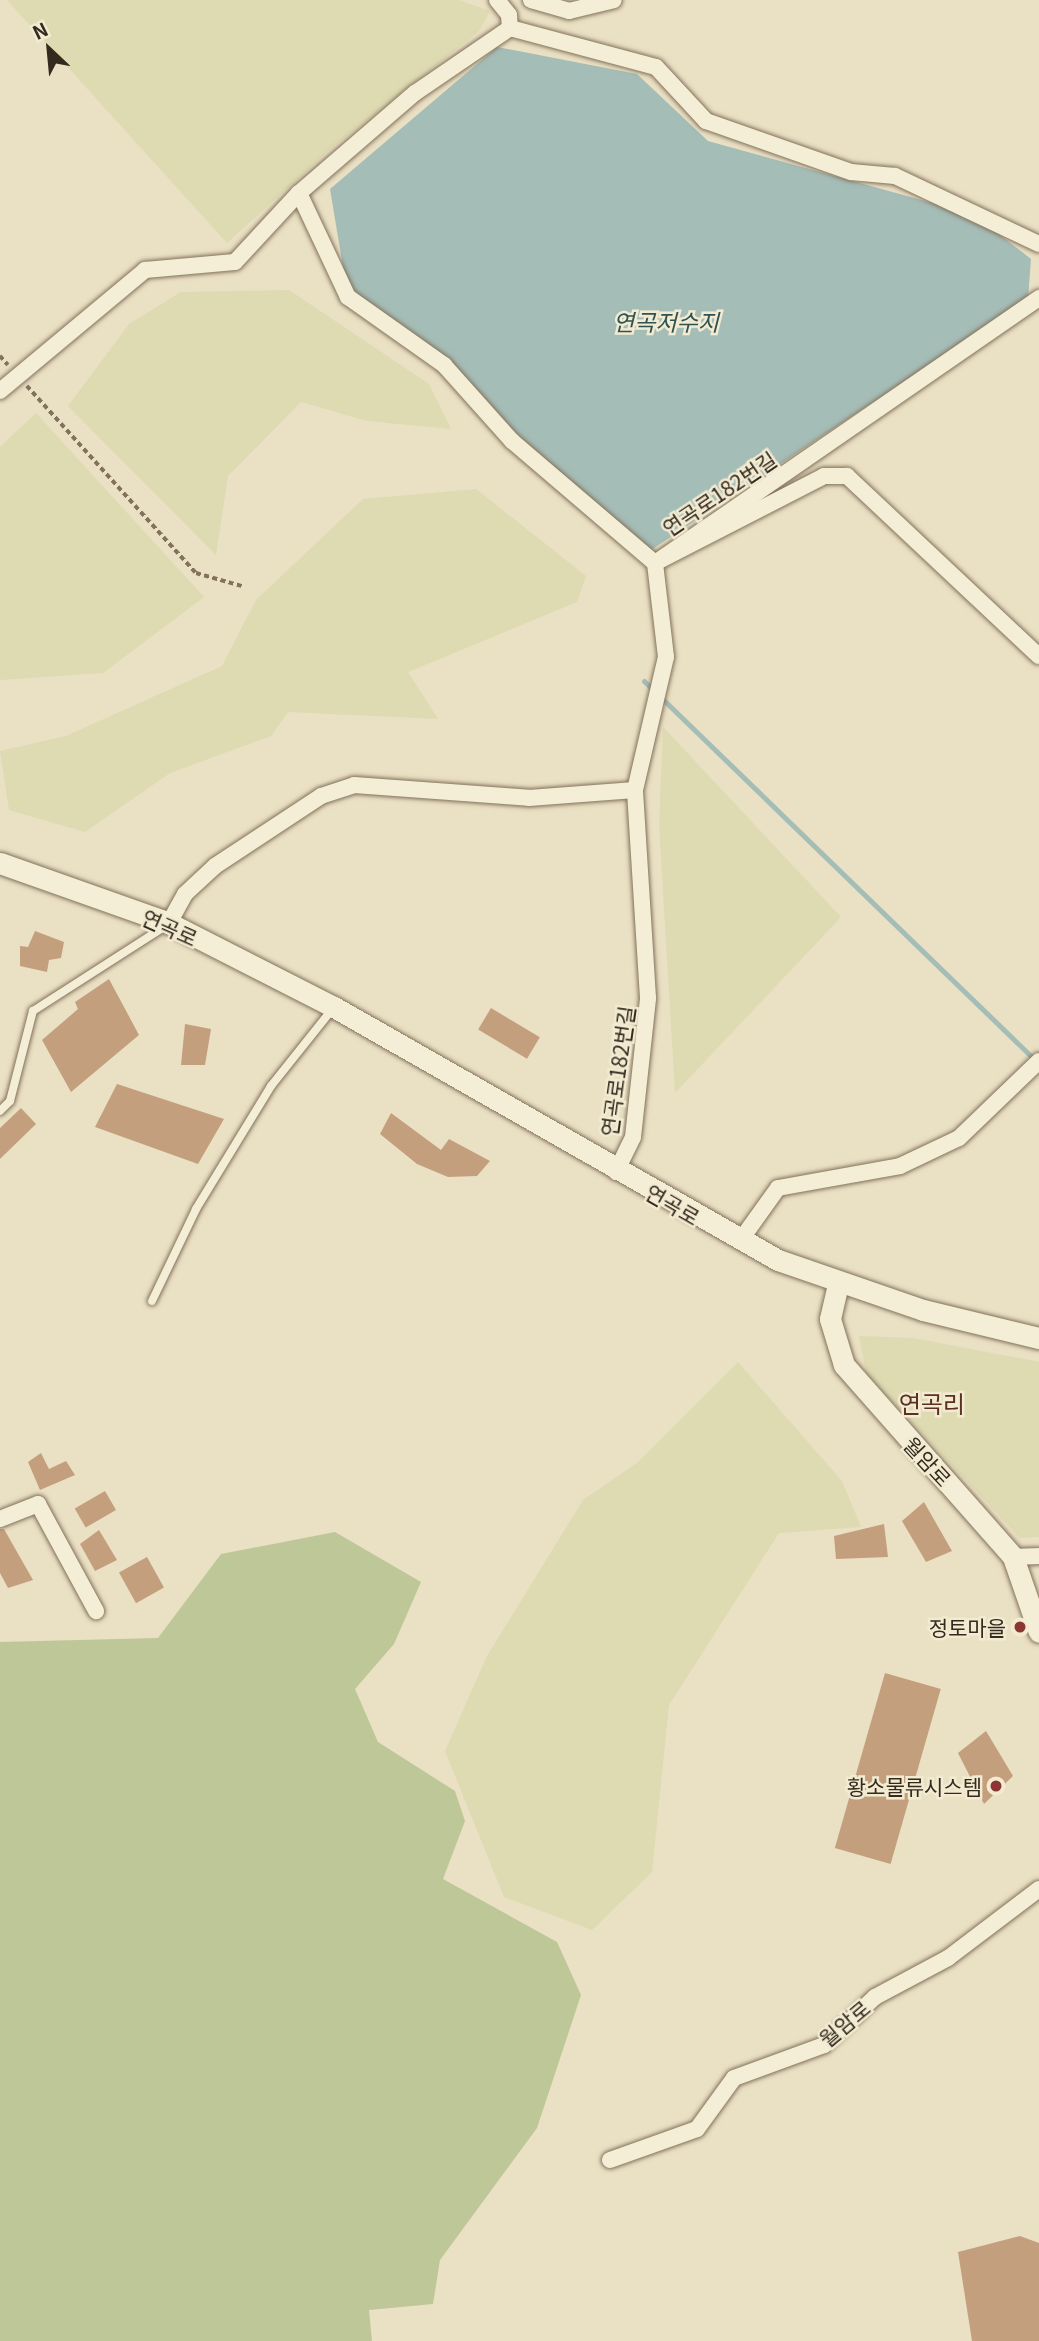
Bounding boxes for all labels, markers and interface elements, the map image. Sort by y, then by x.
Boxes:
north arrow [14,14,84,84]
text: N [27,14,52,45]
water label: 연곡저수지 [613,307,719,335]
street label: 연곡로182번길 [657,446,781,540]
street label: 연곡로 [138,904,202,950]
street label: 연곡로182번길 [595,1004,639,1138]
street label: 연곡로 [642,1179,704,1229]
district label: 연곡리 [899,1389,965,1417]
street label: 월암로 [899,1431,957,1491]
place label: 정토마을 [929,1614,1006,1640]
marker: 정토마을 [1012,1619,1028,1635]
place label: 황소물류시스템 [847,1773,982,1799]
marker: 황소물류시스템 [988,1778,1004,1794]
street label: 월암로 [814,1995,874,2051]

